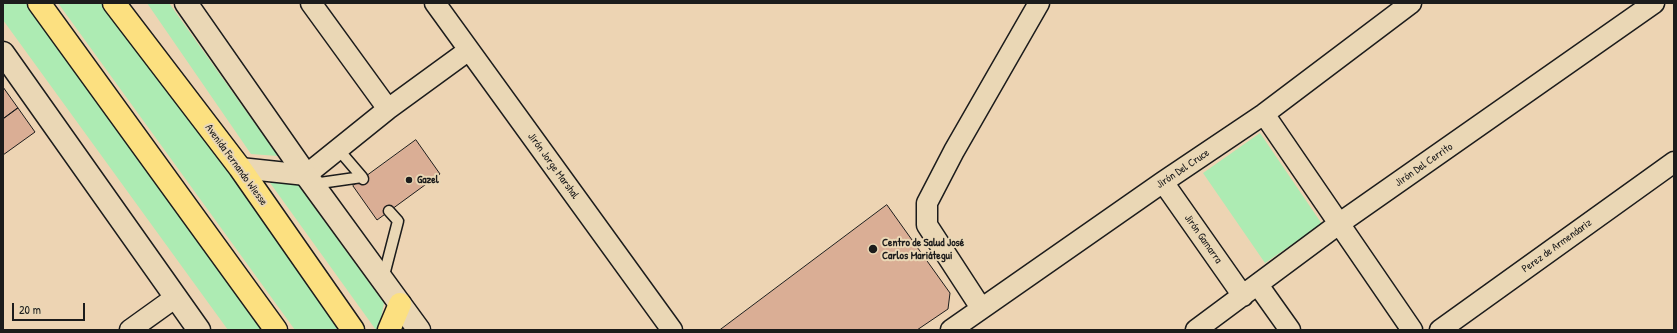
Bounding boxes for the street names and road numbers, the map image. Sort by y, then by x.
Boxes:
street label: Avenida Fernando Wiesse [202,122,270,208]
street label: Jirón Jorge Marshal [525,130,581,202]
street label: Jirón Del Cerrito [1393,140,1455,190]
street label: Jirón Del Cruce [1154,146,1212,192]
street label: Jirón Gamarra [1181,212,1225,266]
street label: Perez de Armendariz [1519,216,1595,276]

